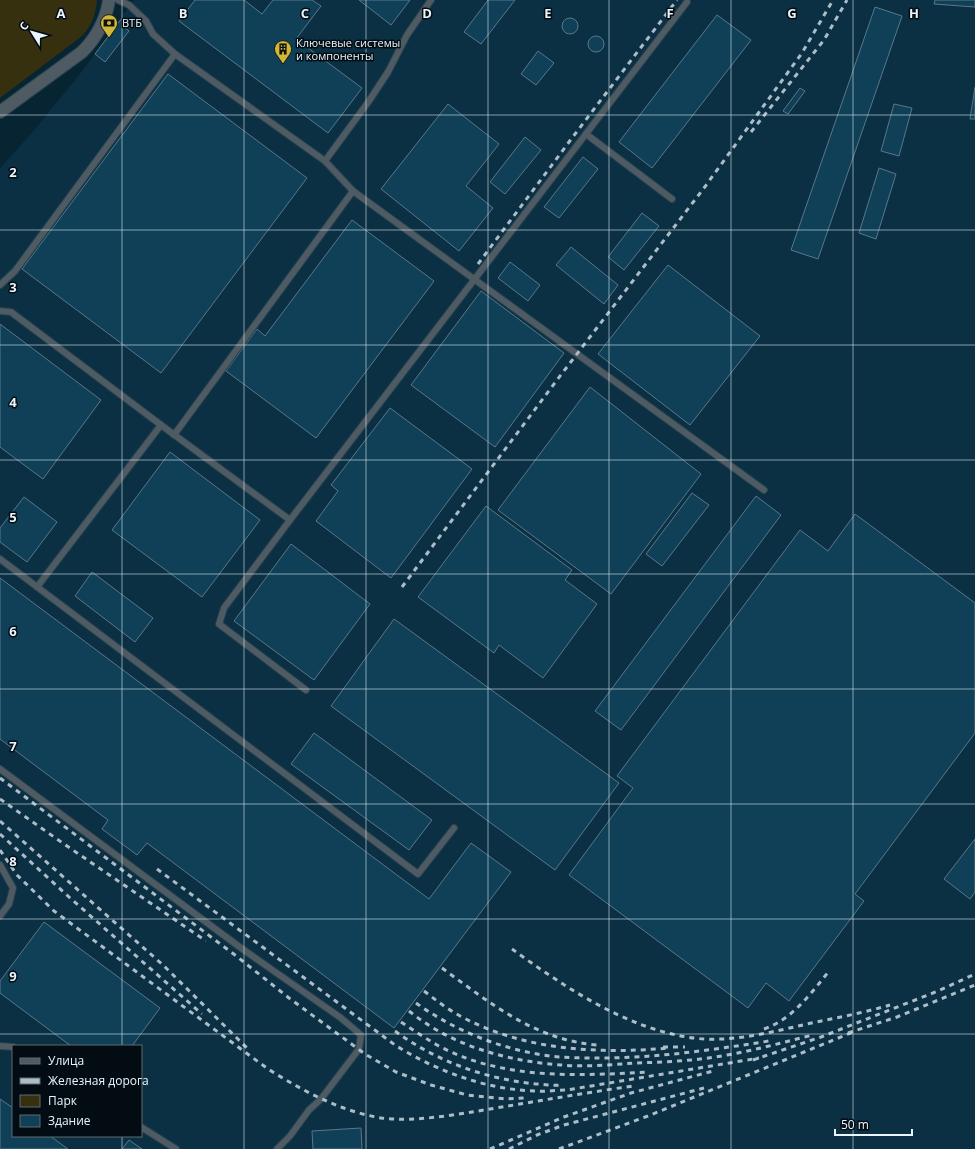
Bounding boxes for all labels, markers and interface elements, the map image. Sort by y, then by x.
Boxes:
text: A [57,4,66,22]
text: B [179,4,188,22]
text: C [301,4,309,22]
text: D [422,4,432,22]
text: E [544,4,552,22]
text: F [666,4,674,22]
text: G [787,4,797,22]
text: H [909,4,919,22]
north arrow [12,12,52,52]
bank icon: ВТБ [99,13,119,38]
place label: ВТБ [122,15,142,30]
text: С [16,18,32,33]
place label: Ключевые системы и компоненты [296,35,400,63]
building icon: Ключевые системы и компоненты [273,39,293,64]
text: 2 [9,163,17,181]
text: 3 [9,278,17,296]
text: 4 [9,393,17,411]
text: 5 [9,508,17,526]
text: 6 [9,622,17,640]
text: 7 [9,737,17,755]
text: 8 [9,852,17,870]
text: 9 [9,967,17,985]
legend [12,1045,142,1137]
text: Улица [48,1052,84,1069]
text: Железная дорога [48,1072,149,1089]
text: Парк [48,1092,78,1109]
scale bar [835,1111,912,1137]
text: Здание [48,1112,91,1129]
text: 50 m [841,1116,869,1133]

